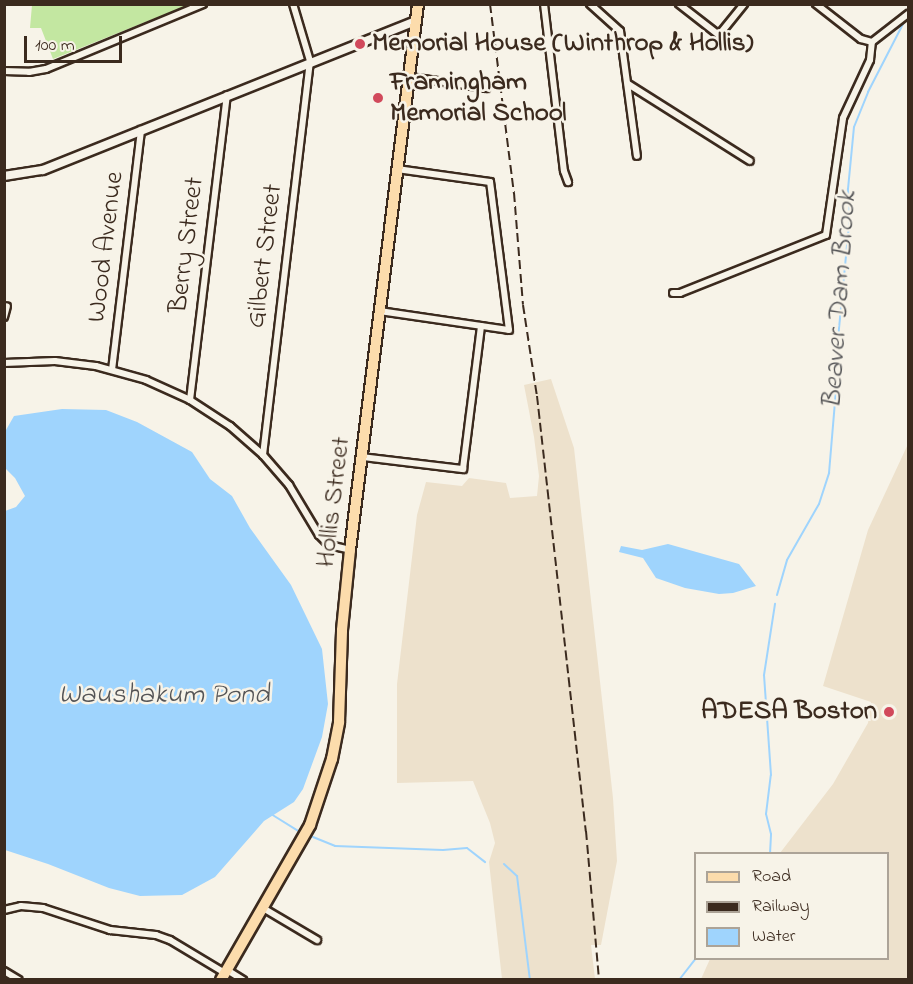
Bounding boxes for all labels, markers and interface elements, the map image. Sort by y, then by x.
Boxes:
scale bar [27,24,124,62]
place label: Memorial House (Winthrop & Hollis) [372,28,753,60]
text: 100 m [35,33,75,59]
marker: Memorial House (Winthrop & Hollis) [353,37,367,51]
place label: Framingham Memorial School [390,66,567,129]
marker: Framingham Memorial School [371,91,385,105]
street label: Wood Avenue [81,170,131,324]
street label: Berry Street [163,175,211,315]
street label: Gilbert Street [240,182,290,330]
water label: Beaver Dam Brook [817,190,865,410]
street label: Hollis Street [310,435,358,569]
water label: Waushakum Pond [59,679,269,713]
place label: ADESA Boston [701,696,877,728]
marker: ADESA Boston [882,705,896,719]
legend [694,852,889,960]
text: Road [752,864,791,890]
text: Railway [752,894,809,920]
text: Water [752,924,795,950]

